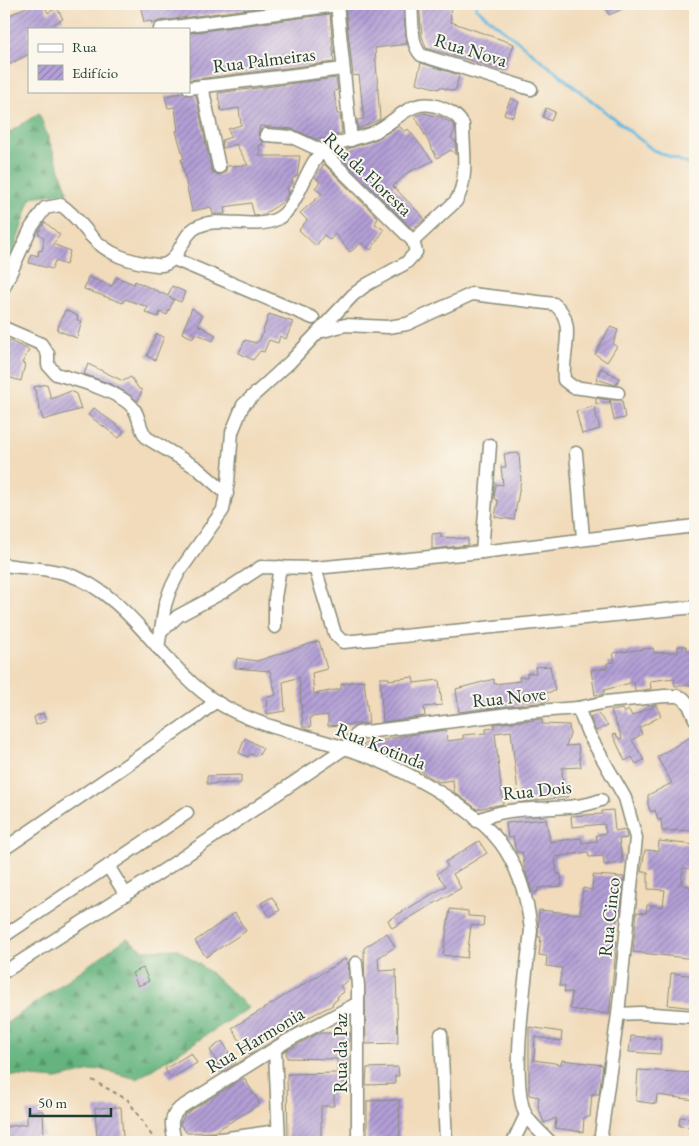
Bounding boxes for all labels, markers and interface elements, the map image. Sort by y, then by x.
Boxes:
street label: Rua Nova [432,27,511,73]
legend [28,28,190,92]
text: Rua [72,37,97,56]
street label: Rua Palmeiras [211,41,317,79]
text: Edifício [72,63,118,82]
street label: Rua da Floresta [318,126,418,222]
street label: Rua Nove [471,681,547,713]
street label: Rua Kotinda [332,717,430,776]
street label: Rua Dois [501,774,573,806]
street label: Rua Cinco [592,876,626,958]
street label: Rua Harmonia [201,1001,309,1079]
street label: Rua da Paz [328,1012,353,1093]
scale bar [30,1086,111,1118]
text: 50 m [38,1093,67,1112]

